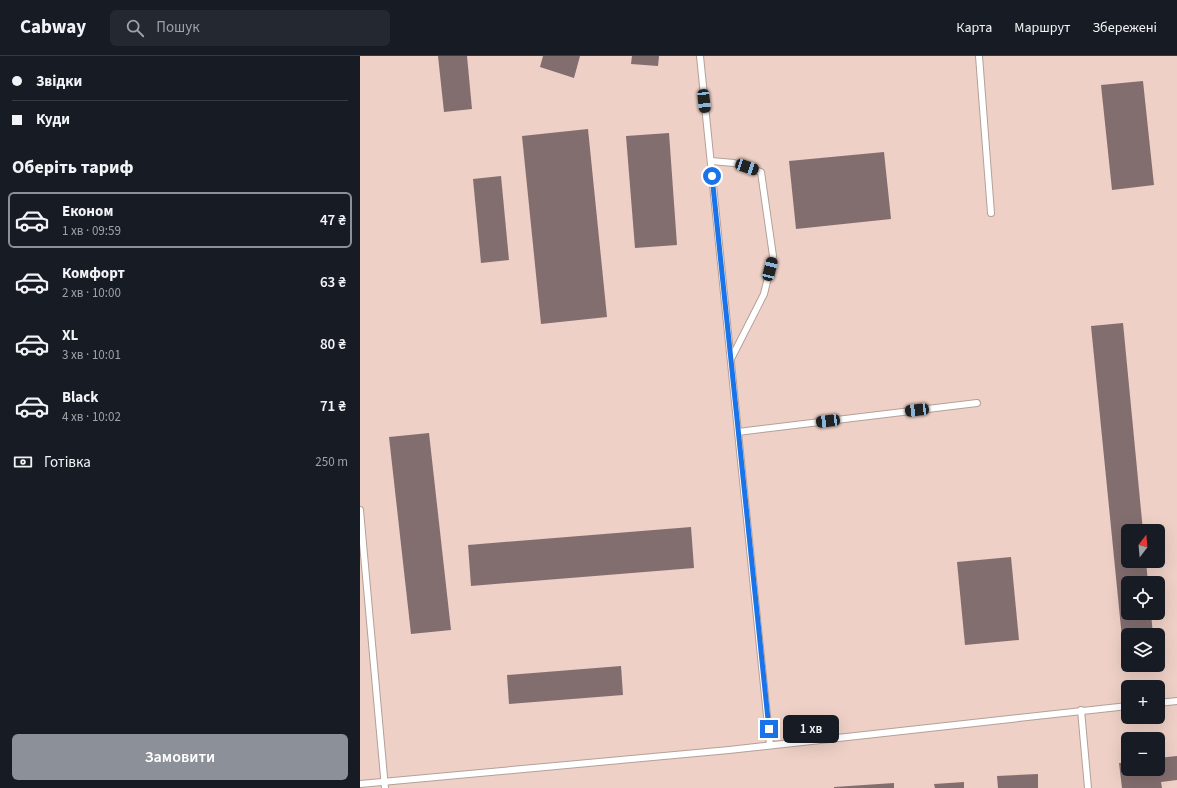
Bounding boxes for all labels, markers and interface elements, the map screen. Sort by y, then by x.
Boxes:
search box [110,10,390,46]
text: Cabway [20,14,86,41]
icon: search [124,17,146,39]
text: Пошук [156,17,200,38]
text: Карта [956,18,992,38]
text: Маршрут [1014,18,1070,38]
text: Збережені [1092,18,1157,38]
text: Звідки [36,71,82,92]
car [697,88,711,114]
text: Куди [36,109,70,130]
text: Оберіть тариф [12,155,134,180]
car [734,157,760,177]
route start [703,167,721,185]
text: Економ [62,201,113,222]
icon: car [14,202,50,238]
text: 47 ₴ [320,210,346,231]
text: 1 хв · 09:59 [62,222,121,240]
car [761,256,779,282]
text: Комфорт [62,263,125,284]
icon: car [14,264,50,300]
text: 63 ₴ [320,272,346,293]
text: 2 хв · 10:00 [62,284,121,302]
text: XL [62,325,78,346]
icon: car [14,326,50,362]
text: 80 ₴ [320,334,346,355]
text: 3 хв · 10:01 [62,346,121,364]
text: Black [62,387,99,408]
icon: car [14,388,50,424]
text: 71 ₴ [320,396,346,417]
car [904,403,930,417]
text: 4 хв · 10:02 [62,408,121,426]
car [815,414,841,428]
icon: cash [12,451,34,473]
text: Готівка [44,452,91,473]
text: 250 m [315,453,348,471]
north arrow [1121,524,1165,568]
map controls [1121,524,1165,776]
button: locate [1121,576,1165,620]
button: layers [1121,628,1165,672]
button: + [1121,680,1165,724]
callout: 1 хв [783,715,839,743]
route end [760,720,778,738]
text: 1 хв [800,720,822,738]
button: − [1121,732,1165,776]
button: Замовити [12,734,348,780]

